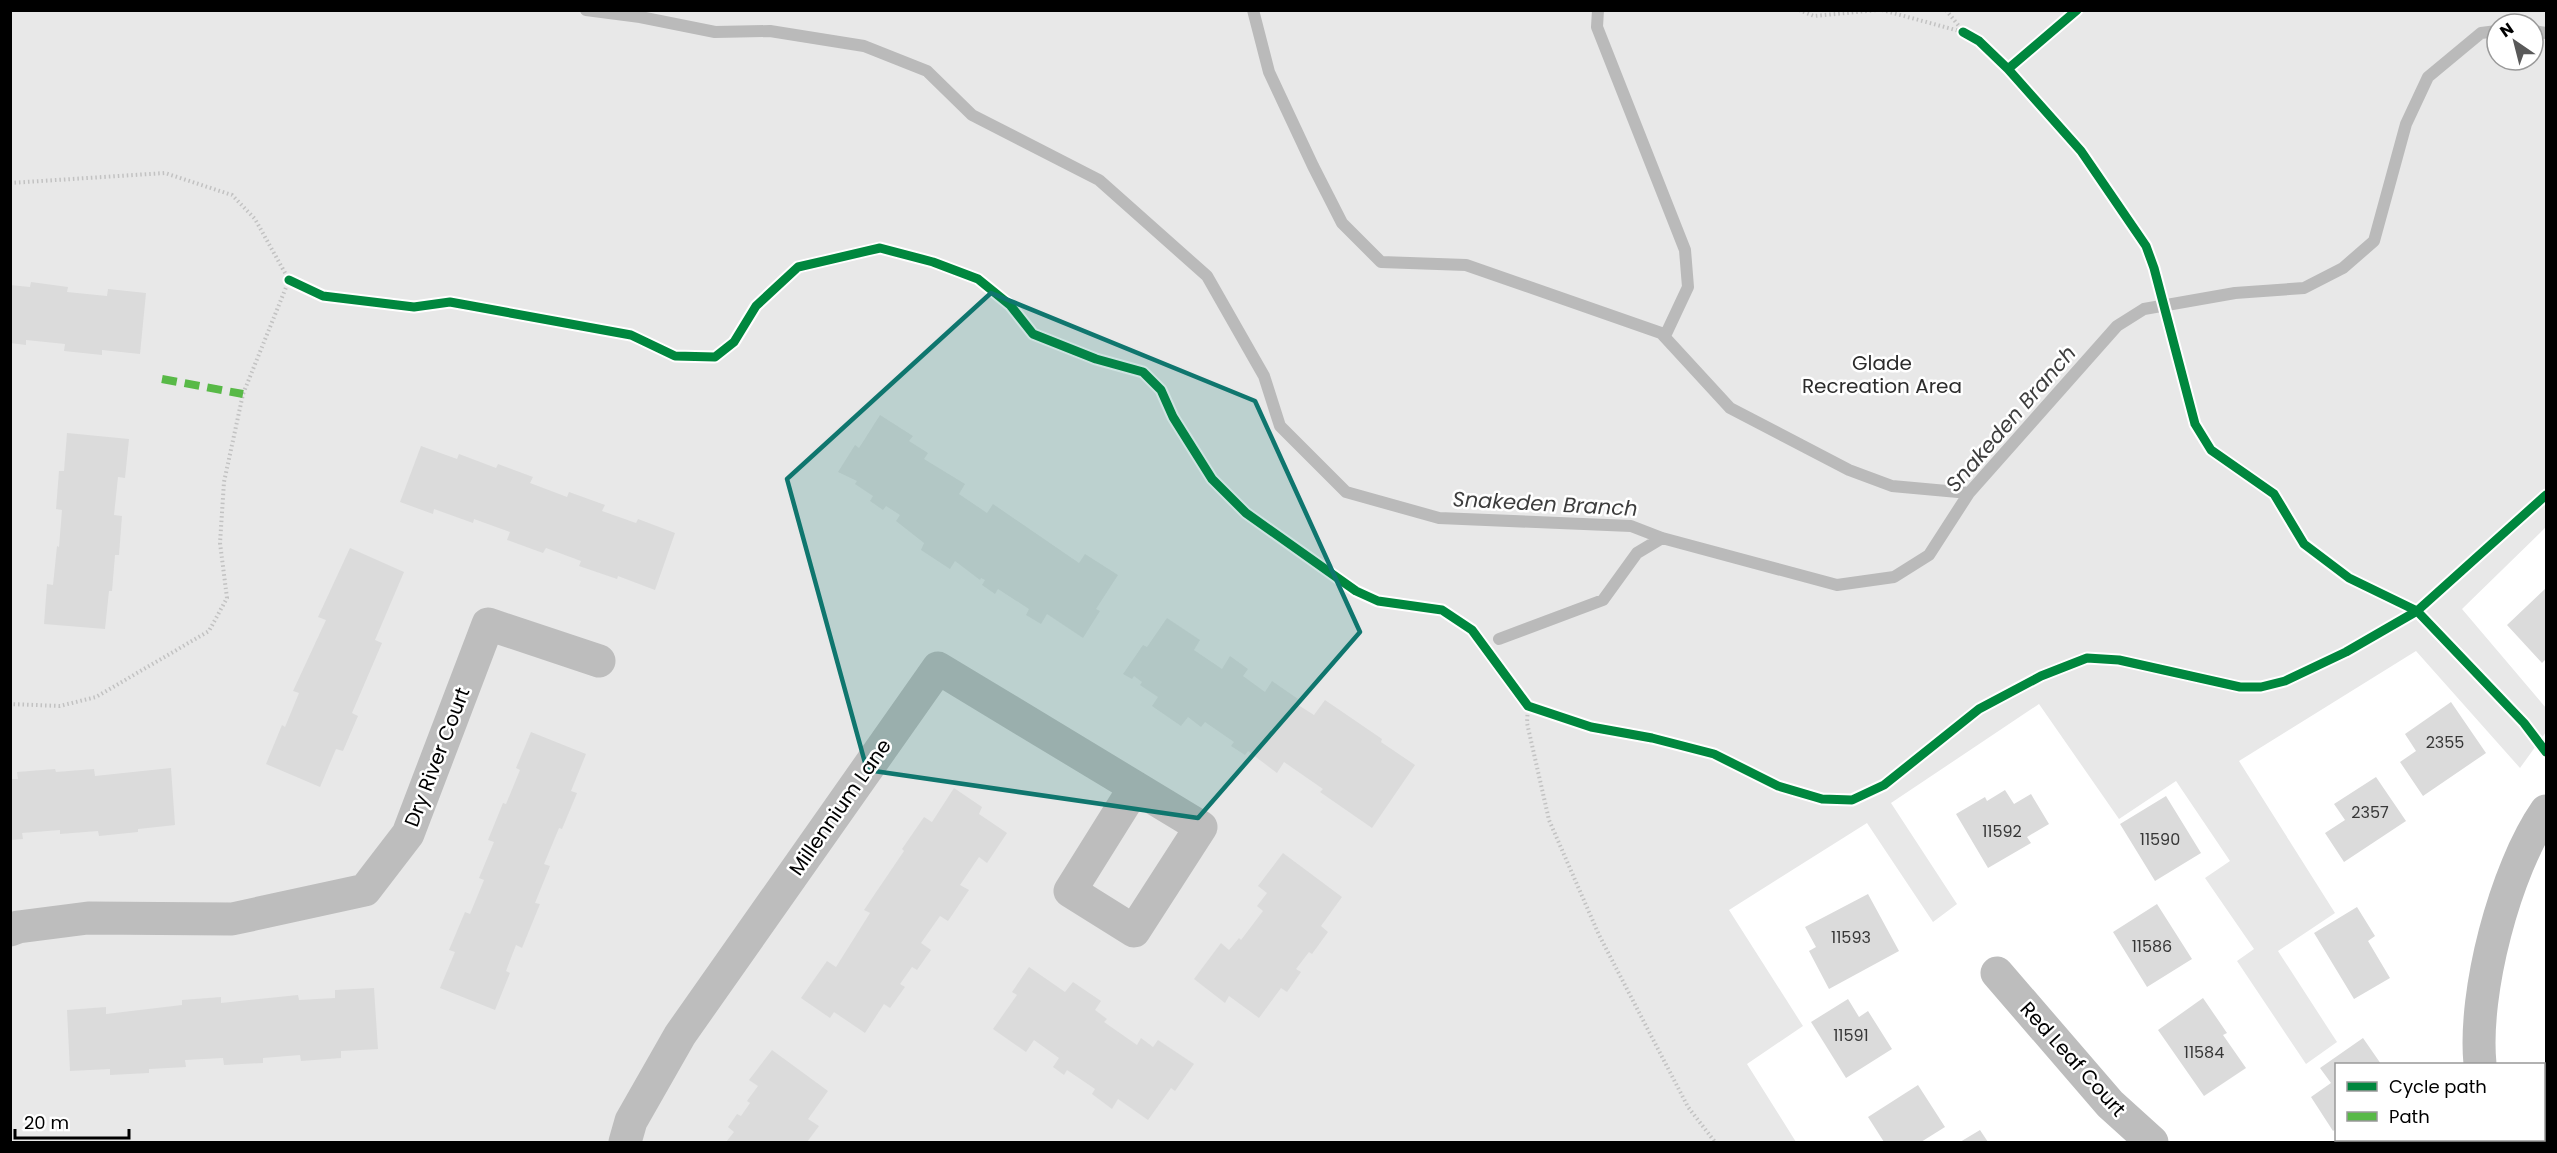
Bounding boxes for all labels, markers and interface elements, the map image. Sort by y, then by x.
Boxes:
north arrow [2485,12,2545,72]
text: N [2495,17,2518,43]
water label: Snakeden Branch [1939,339,2082,498]
park label: Glade Recreation Area [1802,349,1962,400]
water label: Snakeden Branch [1452,484,1638,523]
street label: Dry River Court [398,683,476,831]
house number: 2355 [2426,731,2464,754]
street label: Millennium Lane [782,733,898,881]
house number: 2357 [2351,801,2389,824]
house number: 11592 [1982,820,2022,843]
house number: 11590 [2140,828,2180,851]
house number: 11593 [1831,926,1871,949]
house number: 11586 [2132,935,2172,958]
street label: Red Leaf Court [2014,995,2132,1123]
house number: 11591 [1833,1024,1869,1047]
house number: 11584 [2184,1041,2224,1064]
legend [2335,1063,2545,1141]
text: Cycle path [2389,1074,2487,1099]
scale bar [15,1102,129,1140]
text: Path [2389,1104,2430,1129]
text: 20 m [24,1110,69,1135]

